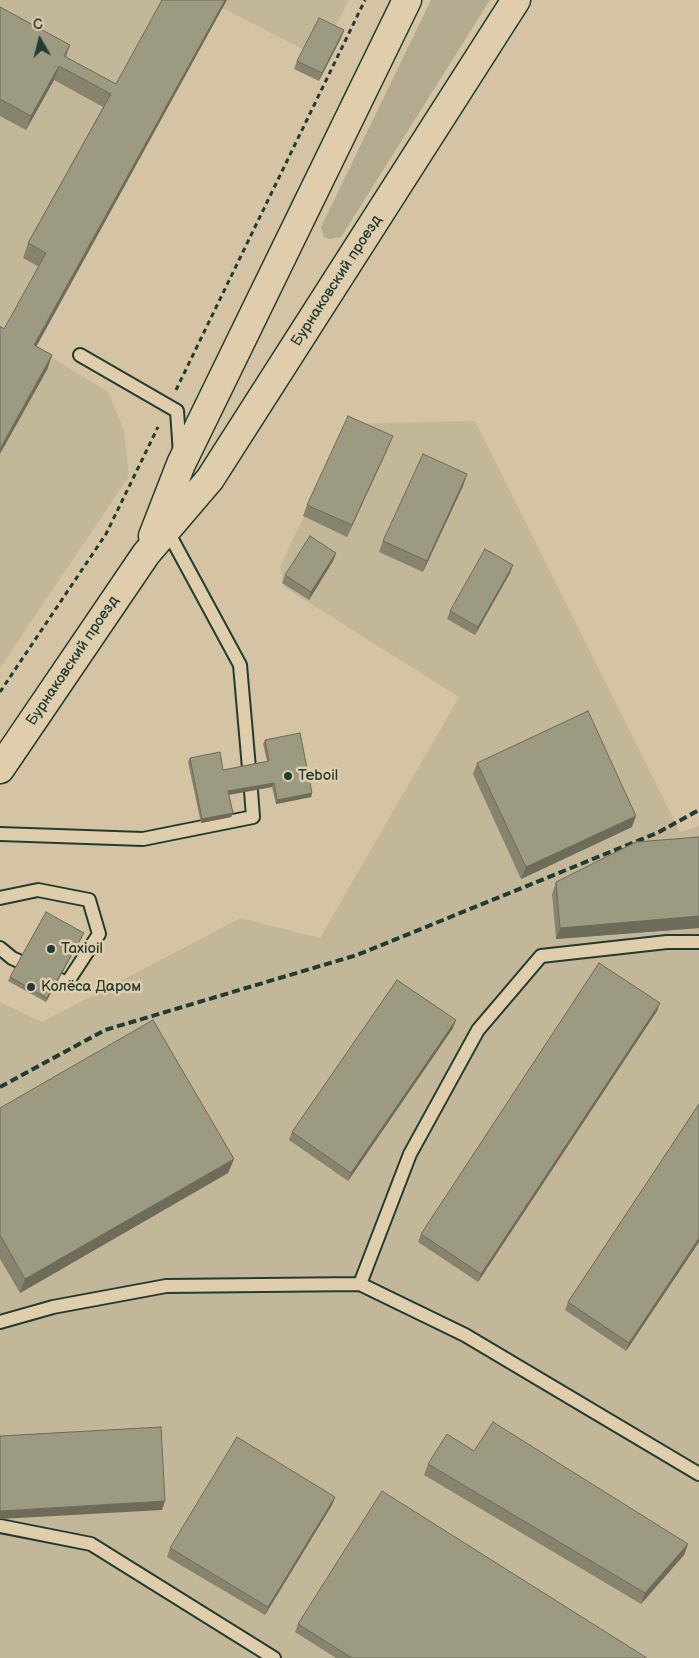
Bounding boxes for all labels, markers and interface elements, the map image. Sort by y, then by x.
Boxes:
north arrow [15,15,65,65]
text: С [32,16,44,34]
street label: Бурнаковский проезд [288,212,386,350]
street label: Бурнаковский проезд [23,593,123,729]
place label: Teboil [298,767,338,785]
marker: Teboil [282,770,294,782]
place label: Taxioil [61,940,103,958]
marker: Taxioil [45,943,57,955]
place label: Колёса Даром [41,978,141,996]
marker: Колёса Даром [25,981,37,993]

